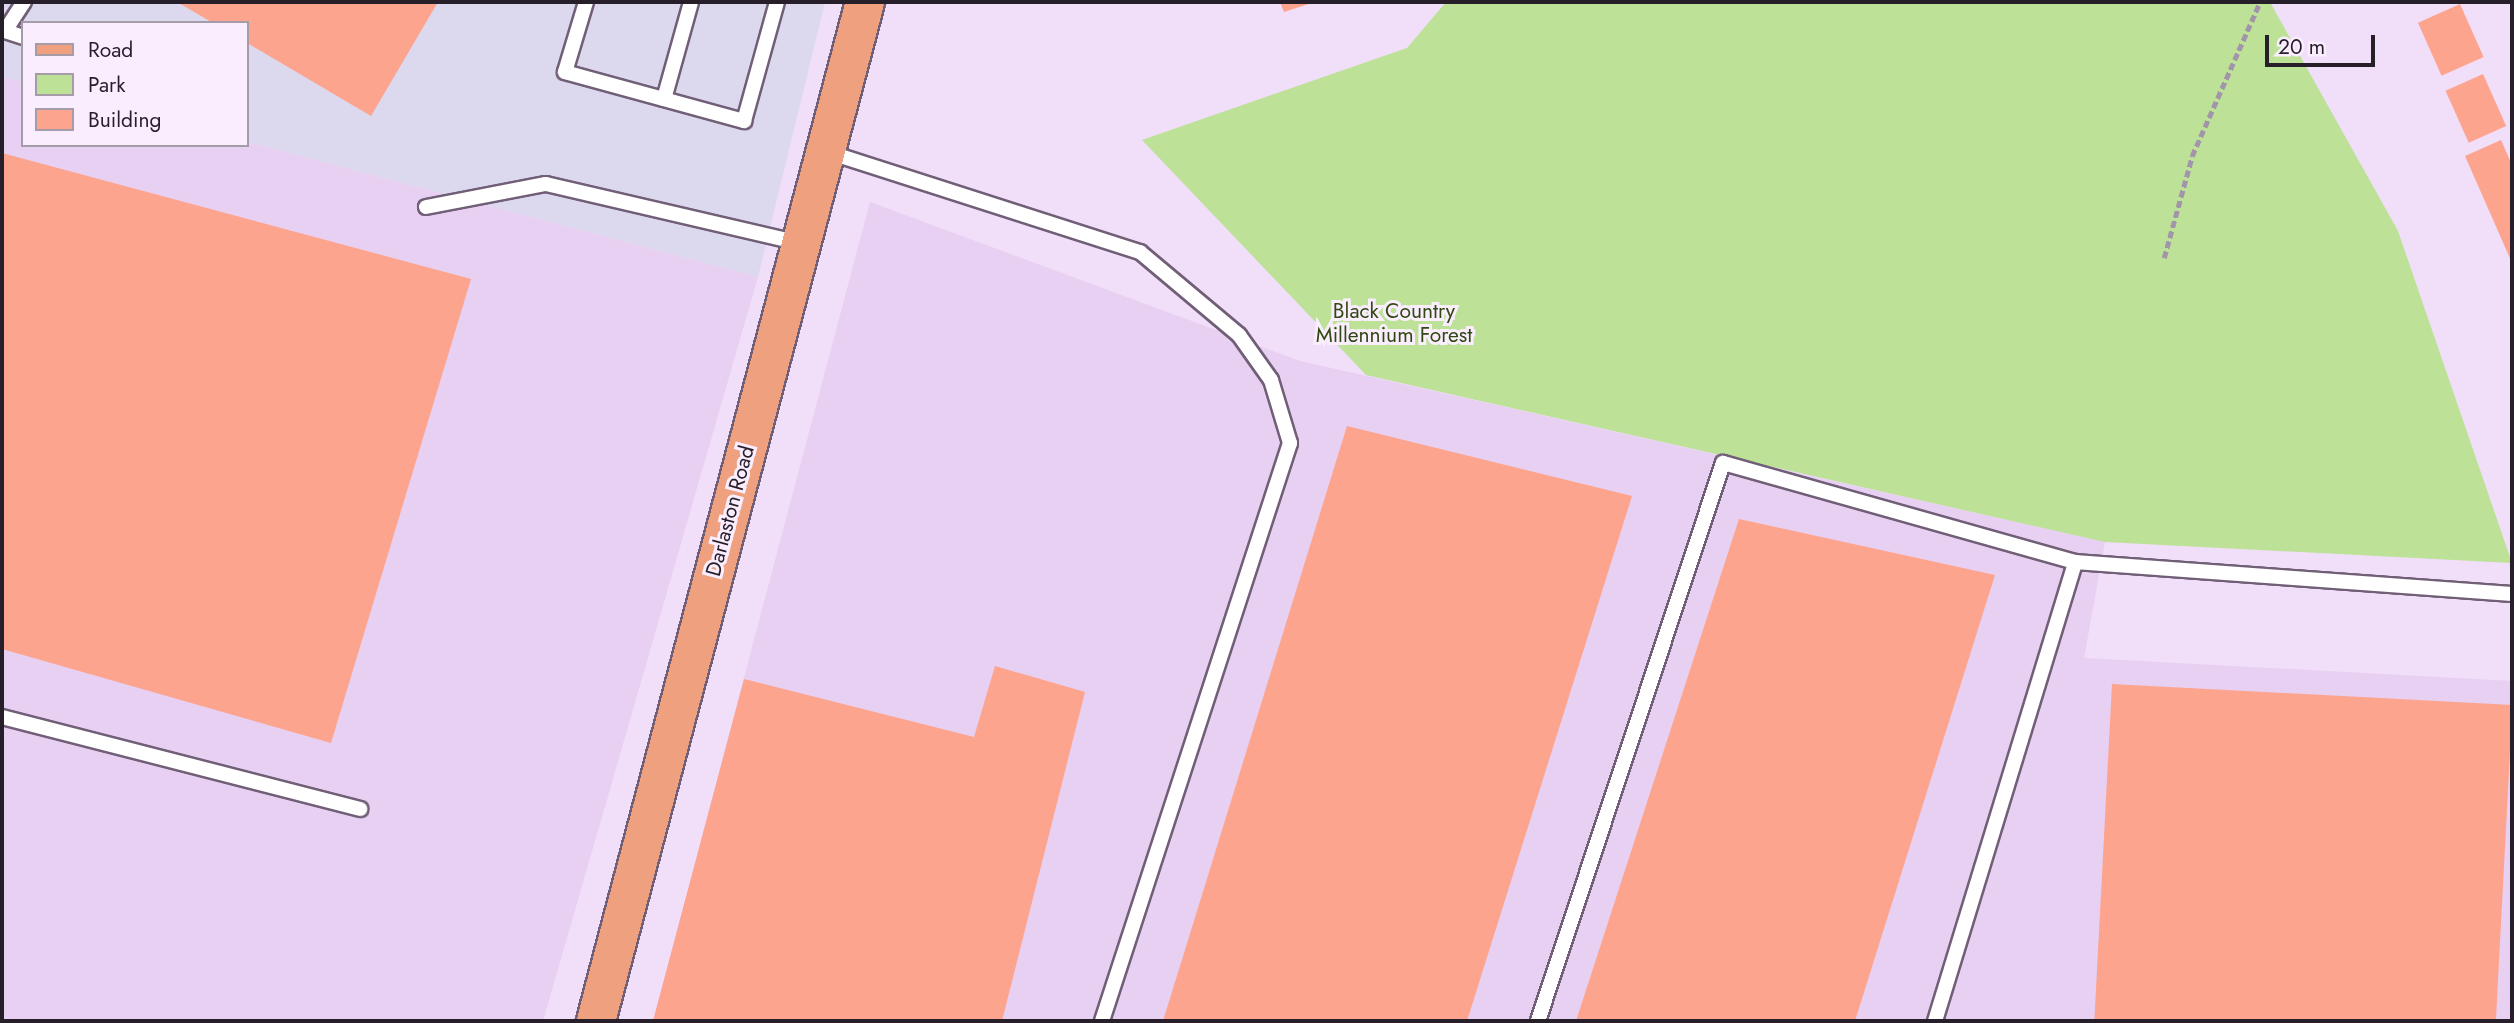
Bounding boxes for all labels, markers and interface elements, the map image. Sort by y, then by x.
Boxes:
legend [21,21,248,147]
scale bar [2269,21,2379,65]
text: 20 m [2278,32,2325,62]
text: Road [88,35,133,65]
text: Park [88,70,125,100]
text: Building [88,105,161,135]
park label: Black Country Millennium Forest [1316,298,1472,348]
street label: Darlaston Road [700,443,760,579]

